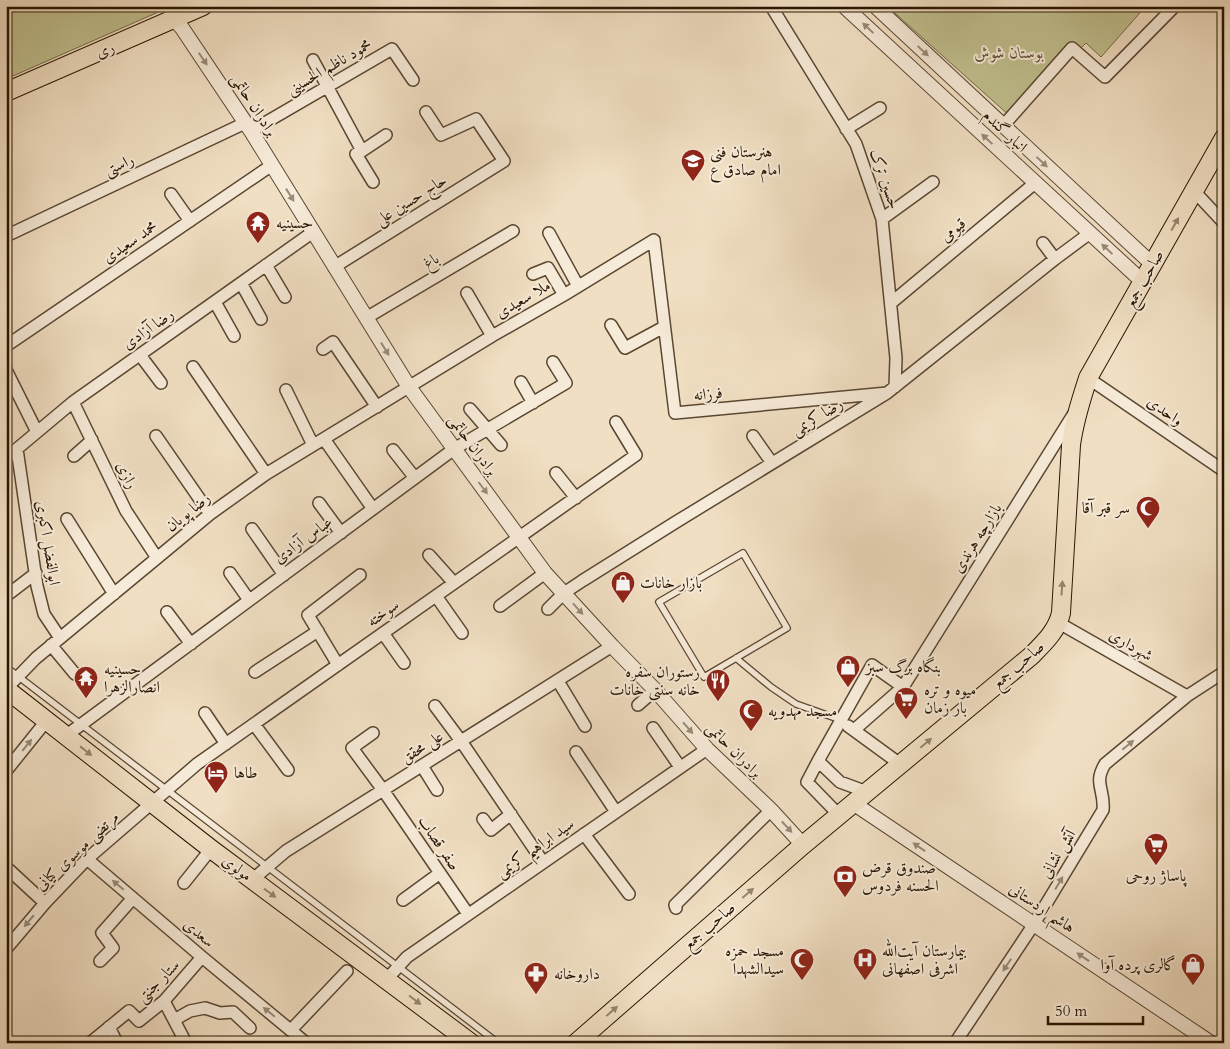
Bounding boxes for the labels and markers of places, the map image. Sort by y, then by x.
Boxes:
place label: هنرستان فنی امام صادق ع [710,141,781,184]
school or university icon: هنرستان فنی امام صادق ع [680,148,706,182]
temple icon: حسینیه [245,210,271,244]
place label: حسینیه [276,212,313,234]
mosque icon: سر قبر آقا [1135,495,1161,529]
place label: سر قبر آقا [1082,497,1130,519]
shop icon: بازار خانات [610,570,636,604]
place label: بازار خانات [640,572,702,594]
shop icon: بنگاه برگ سبز [835,654,861,688]
place label: بنگاه برگ سبز [864,656,941,678]
place label: حسینیه انصارالزهرا [104,658,160,698]
place label: رستوران سفره خانه سنتی خانات [609,661,700,701]
temple icon: حسینیه انصارالزهرا [73,665,99,699]
restaurant icon: رستوران سفره خانه سنتی خانات [705,668,731,702]
place label: میوه و تره بار زمان [924,679,976,719]
supermarket icon: میوه و تره بار زمان [893,686,919,720]
mosque icon: مسجد مهدویه [738,698,764,732]
place label: مسجد مهدویه [768,700,837,722]
hotel icon: طاها [203,760,229,794]
place label: طاها [234,762,258,784]
supermarket icon: پاساژ روحی [1143,832,1169,866]
place label: صندوق قرض الحسنه فردوس [862,857,939,897]
bank icon: صندوق قرض الحسنه فردوس [832,864,858,898]
place label: پاساژ روحی [1126,865,1187,887]
place label: بیمارستان آیت‌الله اشرفی اصفهانی [882,938,967,980]
place label: مسجد حمزه سیدالشهدا [725,940,784,980]
mosque icon: مسجد حمزه سیدالشهدا [789,947,815,981]
hospital icon: بیمارستان آیت‌الله اشرفی اصفهانی [852,947,878,981]
shop icon: گالری پرده آوا [1180,952,1206,986]
place label: گالری پرده آوا [1101,954,1176,976]
pharmacy icon: داروخانه [523,961,549,995]
place label: داروخانه [554,963,600,985]

